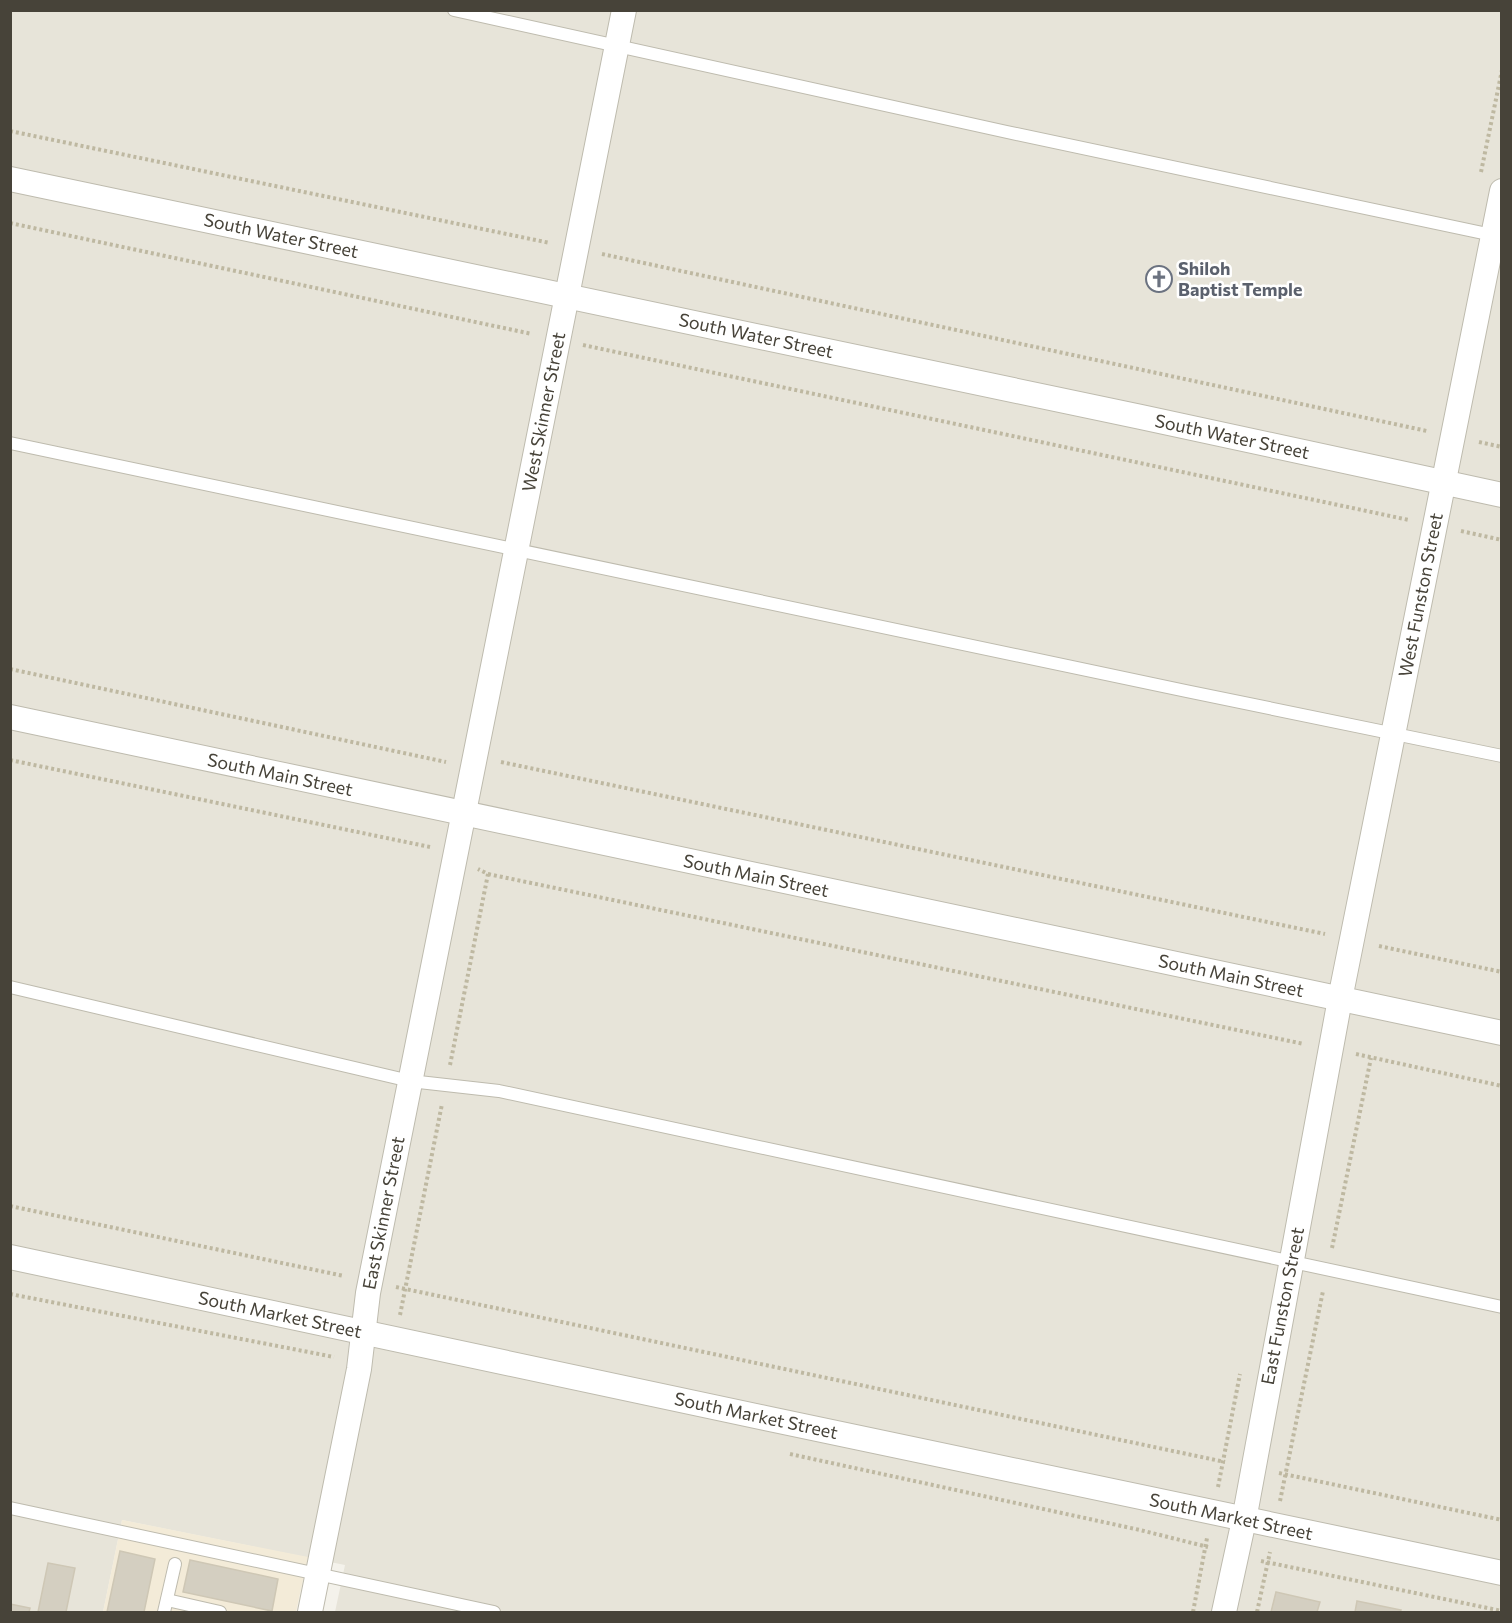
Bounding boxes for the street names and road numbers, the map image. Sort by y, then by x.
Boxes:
street label: South Water Street [202,208,361,262]
street label: South Water Street [677,308,836,362]
street label: West Skinner Street [517,330,569,493]
street label: South Water Street [1153,409,1312,463]
street label: West Funston Street [1393,511,1447,679]
street label: South Main Street [205,748,355,800]
street label: South Main Street [681,849,831,901]
street label: South Main Street [1156,949,1306,1001]
street label: East Skinner Street [357,1134,409,1291]
street label: East Funston Street [1256,1225,1308,1387]
street label: South Market Street [196,1286,364,1342]
street label: South Market Street [672,1387,840,1443]
street label: South Market Street [1147,1488,1315,1544]

